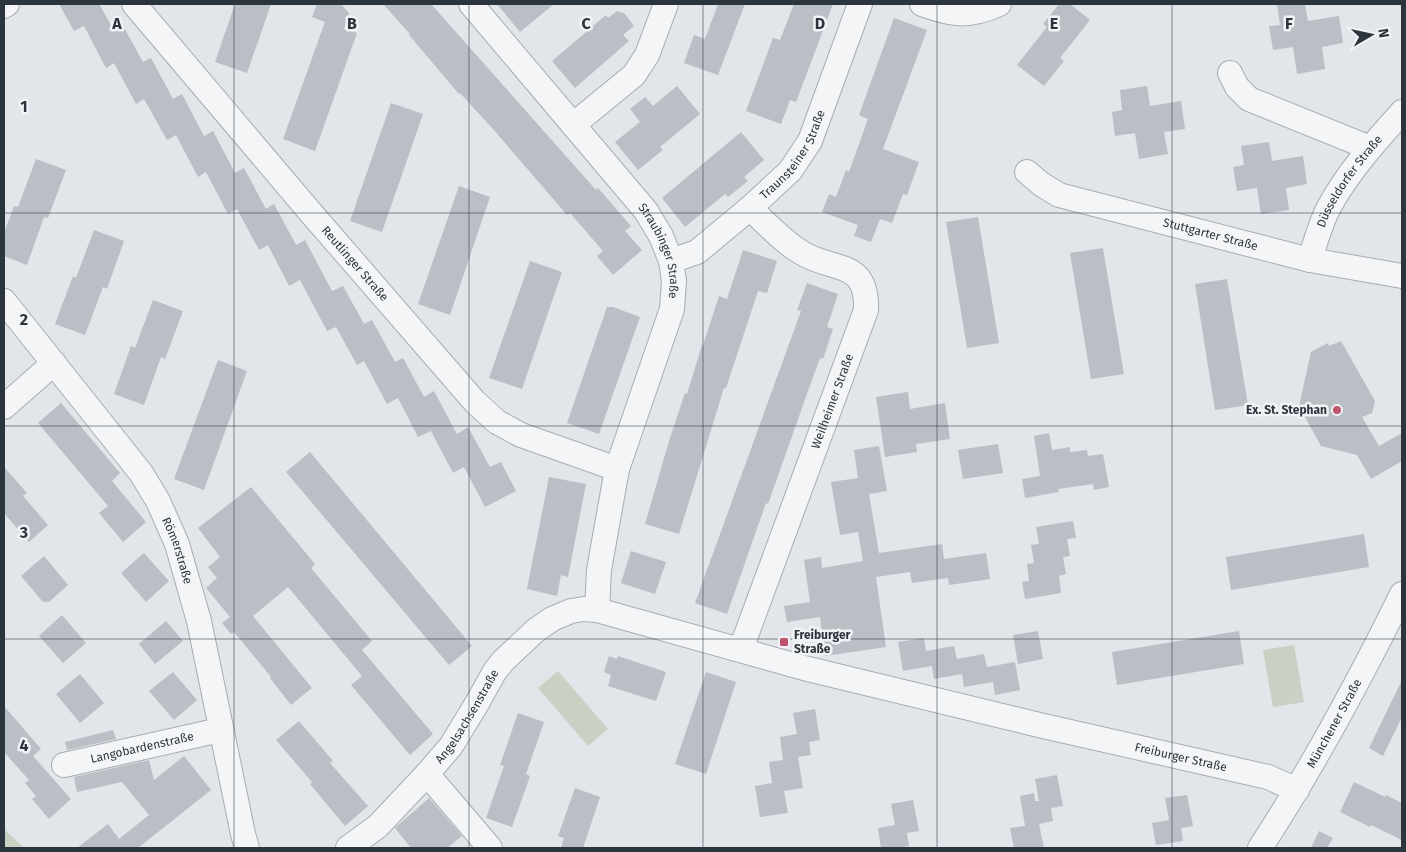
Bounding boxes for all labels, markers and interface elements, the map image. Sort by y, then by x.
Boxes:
north arrow [1346,10,1396,60]
text: A [111,14,122,33]
text: B [347,14,357,33]
text: C [581,14,591,33]
text: D [815,14,825,33]
text: E [1050,14,1058,33]
text: F [1285,14,1293,33]
text: N [1374,27,1392,39]
text: 1 [20,97,28,116]
street label: Traunsteiner Straße [757,108,828,202]
street label: Düsseldorfer Straße [1314,132,1385,229]
street label: Straubinger Straße [635,200,681,299]
street label: Stuttgarter Straße [1162,215,1259,253]
street label: Reutlinger Straße [319,223,391,304]
text: 2 [20,310,28,329]
street label: Weilheimer Straße [808,352,856,451]
place label: Ex. St. Stephan [1246,403,1327,417]
marker: Ex. St. Stephan [1331,404,1343,416]
street label: Römerstraße [159,515,195,586]
text: 3 [19,523,28,542]
place label: Freiburger Straße [794,628,851,656]
marker: Freiburger Straße [778,636,790,648]
street label: Angelsachsenstraße [432,667,501,766]
street label: Münchener Straße [1304,677,1364,770]
street label: Langobardenstraße [89,729,195,766]
text: 4 [19,736,29,755]
street label: Freiburger Straße [1133,740,1228,774]

